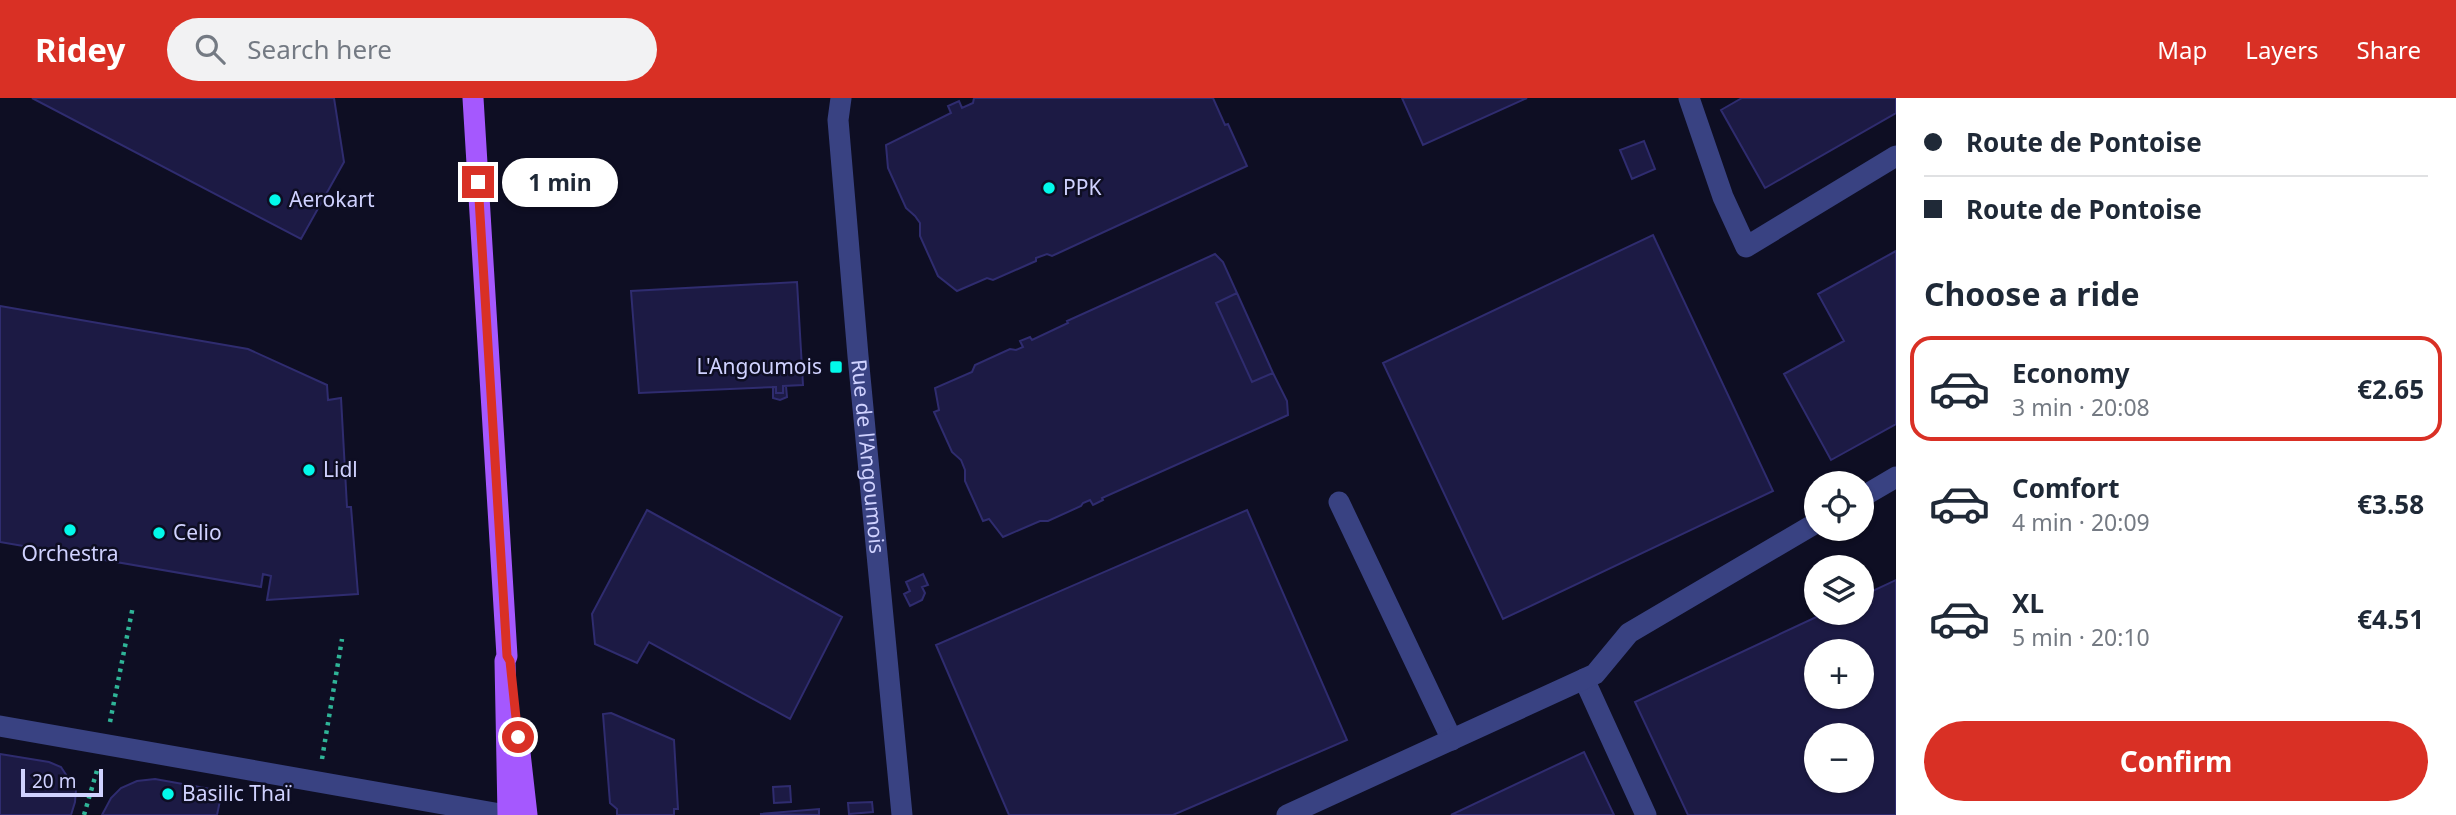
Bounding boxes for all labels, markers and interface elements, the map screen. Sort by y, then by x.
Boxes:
search box [167,18,657,81]
text: Ridey [35,27,125,72]
icon: search [191,30,229,68]
text: Search here [247,31,392,67]
text: Map [2157,33,2207,66]
text: Layers [2245,33,2319,66]
text: Share [2357,33,2421,66]
text: Route de Pontoise [1966,124,2202,160]
callout: 1 min [503,158,618,206]
route end [462,166,494,198]
text: 1 min [528,166,592,198]
place label: PPK [1063,173,1101,201]
marker: PPK [1041,180,1057,196]
place label: Aerokart [289,185,375,213]
text: Route de Pontoise [1966,191,2202,227]
marker: Aerokart [267,192,283,208]
text: Choose a ride [1924,272,2140,315]
place label: L'Angoumois [697,352,822,380]
text: Economy [2012,355,2130,391]
icon: car [1928,357,1991,420]
street label: Rue de l'Angoumois [845,358,892,555]
marker: L'Angoumois [828,359,844,375]
text: €2.65 [2357,371,2424,407]
text: 3 min · 20:08 [2012,391,2150,423]
place label: Lidl [323,455,358,483]
marker: Lidl [301,462,317,478]
text: Comfort [2012,470,2120,506]
map controls [1804,471,1874,793]
button: locate [1804,471,1874,541]
icon: car [1928,472,1991,535]
text: €3.58 [2357,486,2424,522]
text: 4 min · 20:09 [2012,506,2150,538]
place label: Celio [173,518,222,546]
marker: Orchestra [62,522,78,538]
marker: Celio [151,525,167,541]
place label: Orchestra [21,539,119,567]
button: layers [1804,555,1874,625]
text: XL [2012,585,2044,621]
icon: car [1928,587,1991,650]
text: €4.51 [2357,601,2424,637]
text: 5 min · 20:10 [2012,621,2150,653]
button: + [1804,639,1874,709]
route start [502,721,534,753]
button: Confirm [1924,721,2428,801]
button: − [1804,723,1874,793]
scale bar [21,766,103,798]
text: 20 m [32,768,76,794]
place label: Basilic Thaï [182,779,292,807]
marker: Basilic Thaï [160,786,176,802]

